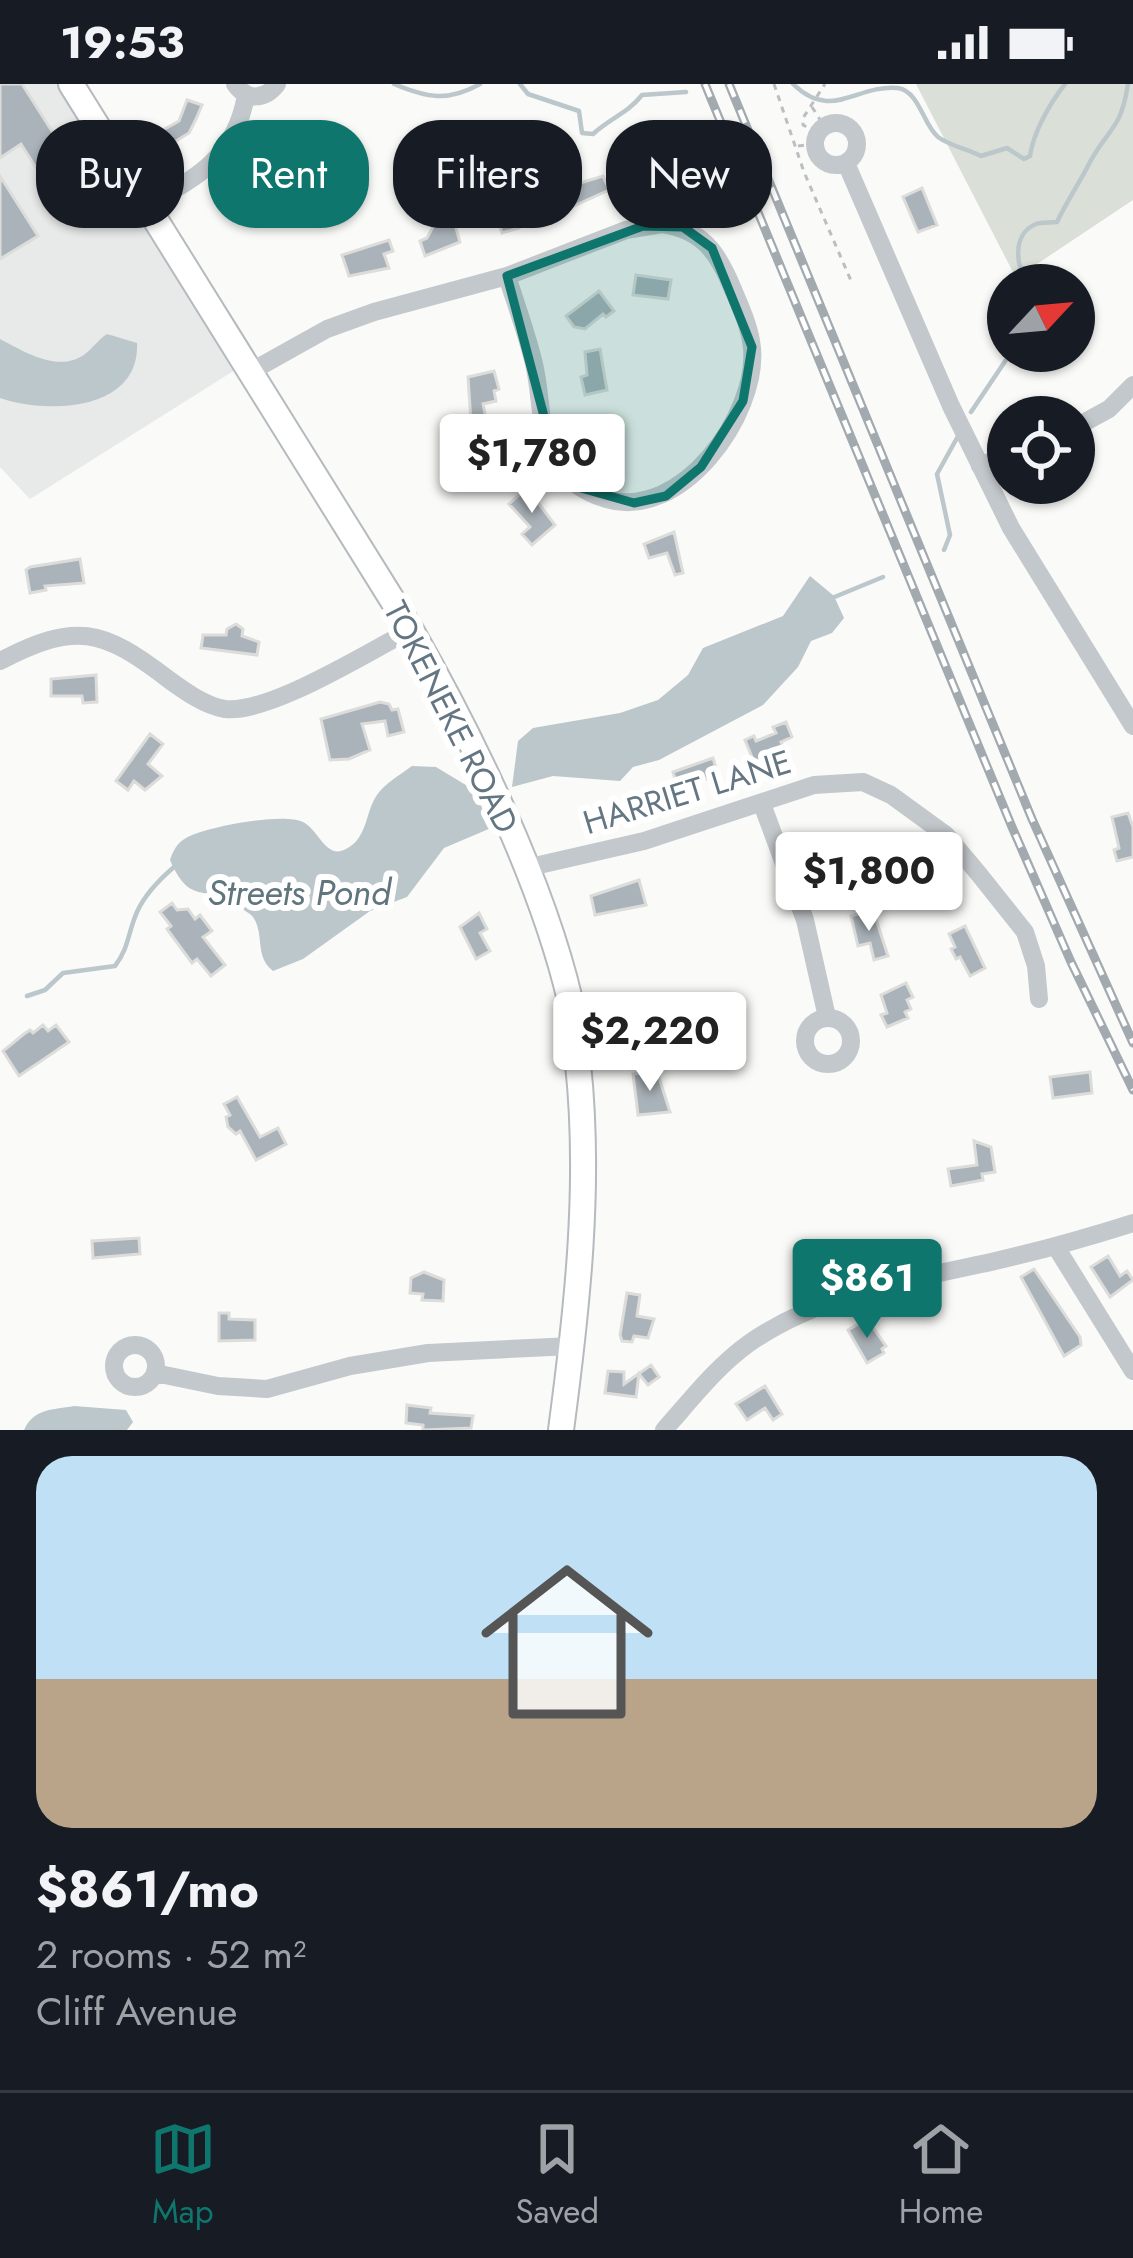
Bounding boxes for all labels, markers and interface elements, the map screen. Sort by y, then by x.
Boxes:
text: 19:53 [60,10,184,75]
chip: Buy [36,120,184,228]
chip: Rent [208,120,369,228]
chip: Filters [393,120,582,228]
chip: New [606,120,772,228]
north arrow [987,264,1095,372]
map controls [987,264,1095,504]
button: locate [987,396,1095,504]
pin: $1,780 [434,414,630,516]
text: $1,780 [467,424,597,481]
street label: TOKENEKE ROAD [372,593,530,841]
street label: HARRIET LANE [577,738,797,846]
pin: $1,800 [771,832,967,934]
text: $1,800 [803,842,935,899]
water label: Streets Pond [207,866,393,918]
pin: $2,220 [552,992,748,1094]
text: $2,220 [580,1002,720,1059]
pin: $861 [796,1239,938,1341]
text: $861 [820,1249,914,1306]
icon: home [459,1534,675,1750]
text: $861/mo [36,1852,259,1926]
text: 2 rooms · 52 m² [36,1926,306,1983]
text: Cliff Avenue [36,1983,237,2040]
tab: Map [150,2116,216,2235]
tab: Saved [516,2116,599,2235]
tab: Home [899,2116,983,2235]

